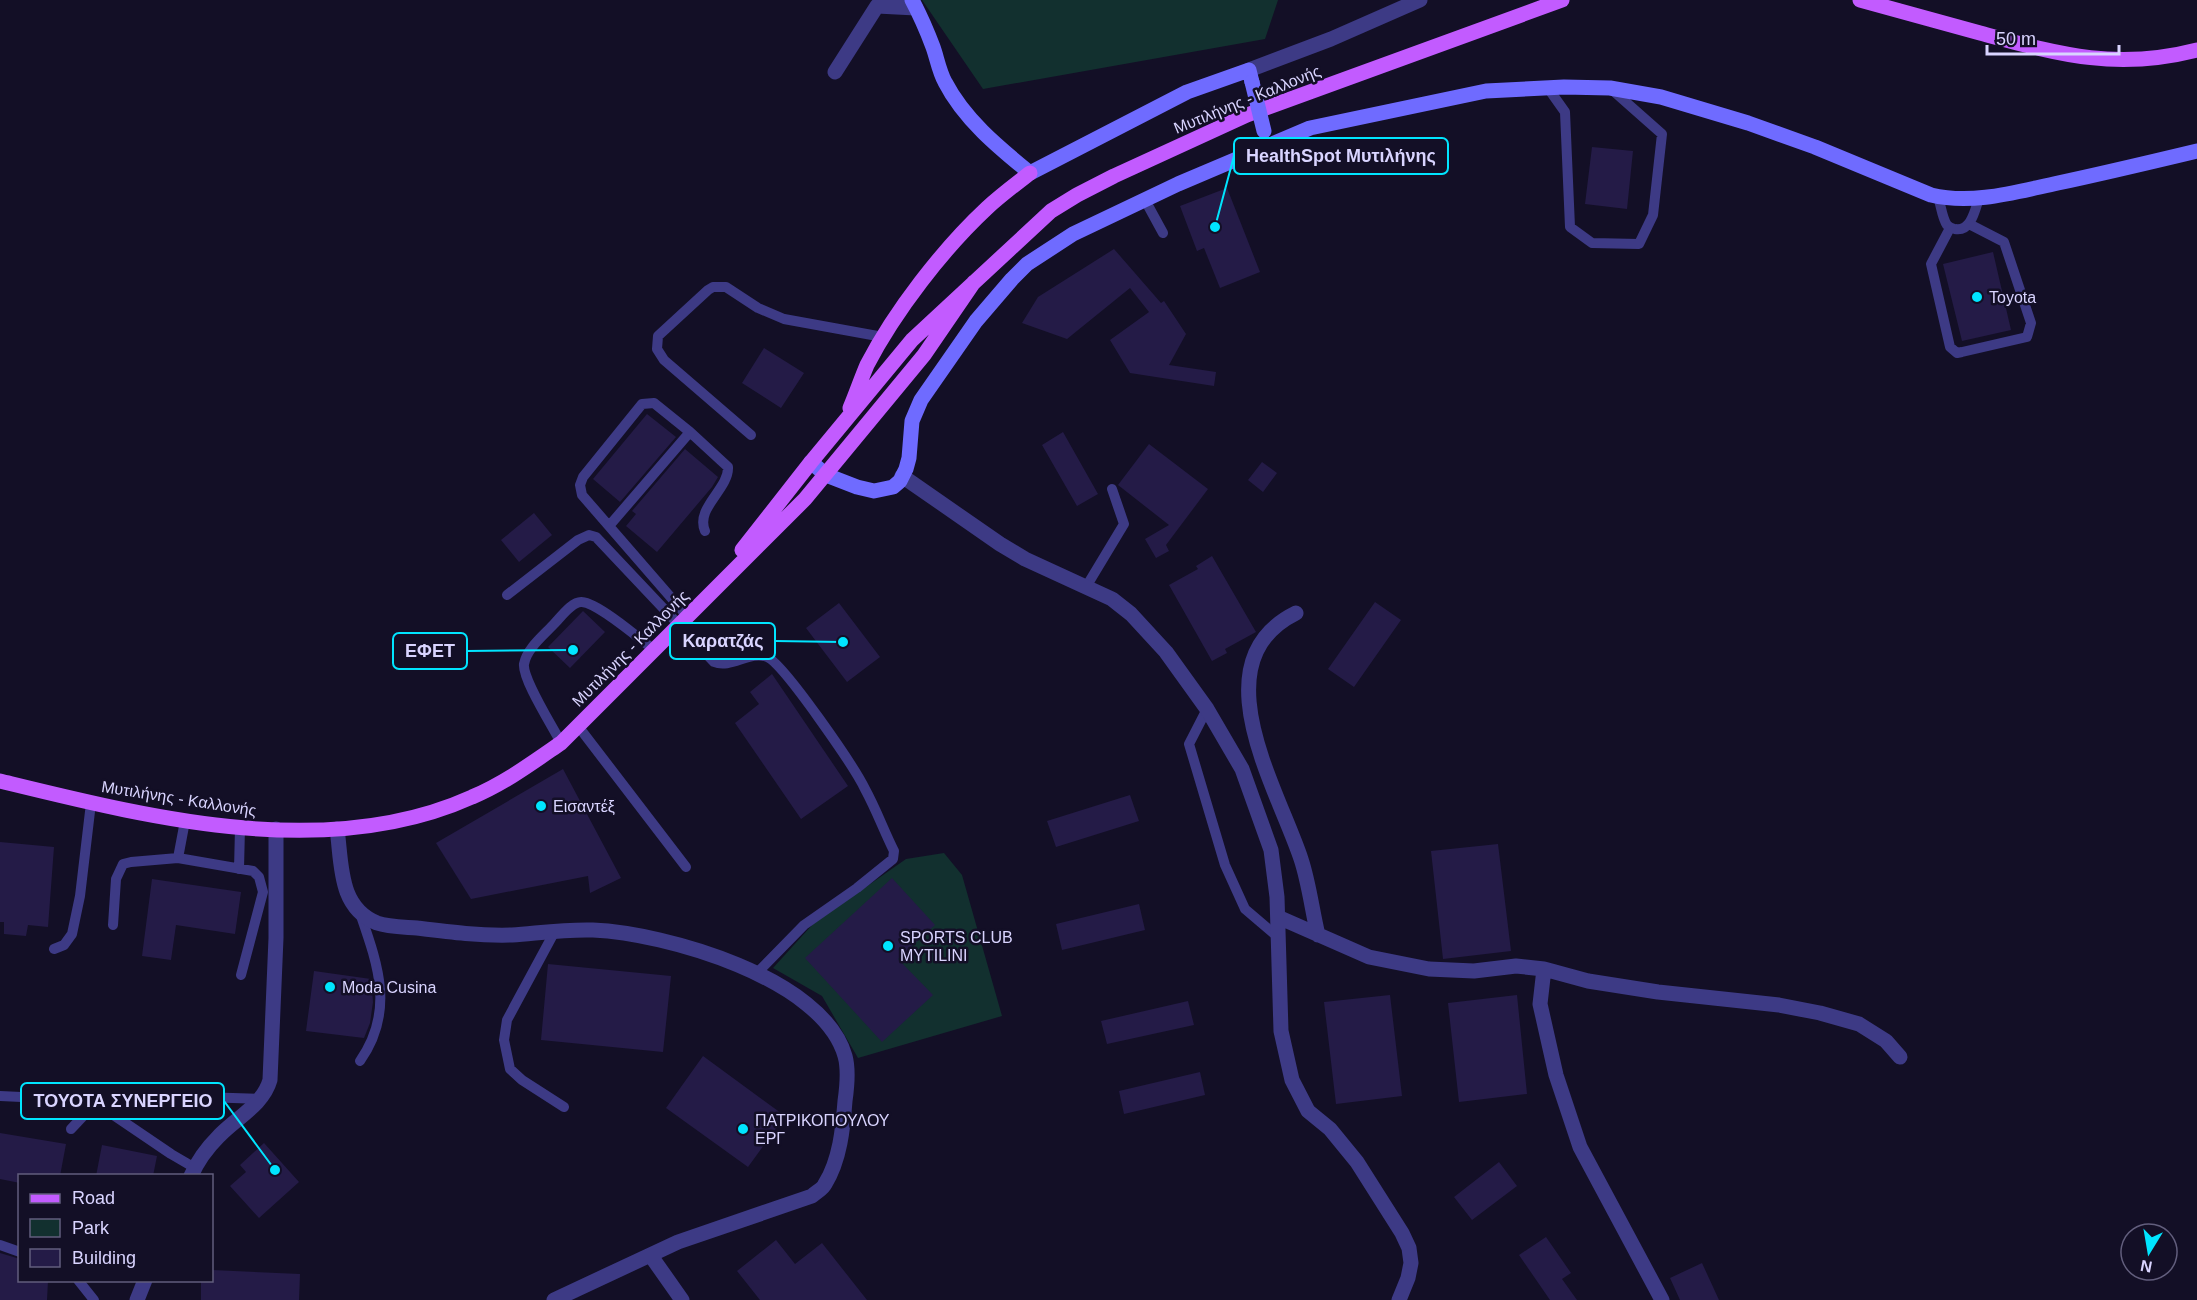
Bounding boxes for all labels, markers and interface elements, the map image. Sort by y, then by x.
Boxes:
scale bar [1987,18,2119,56]
text: 50 m [1996,29,2036,49]
street label: Μυτιλήνης - Καλλονής [1171,62,1323,137]
callout: HealthSpot Μυτιλήνης [1234,138,1448,174]
text: HealthSpot Μυτιλήνης [1246,146,1436,166]
place label: Toyota [1989,289,2036,306]
marker: Toyota [1970,290,1984,304]
street label: Μυτιλήνης - Καλλονής [569,587,692,710]
callout: Καρατζάς [670,623,775,659]
text: Καρατζάς [682,631,764,652]
callout: ΕΦΕΤ [393,633,467,669]
text: ΕΦΕΤ [405,641,455,661]
street label: Μυτιλήνης - Καλλονής [100,778,258,819]
place label: Εισαντέξ [553,798,615,816]
marker: Εισαντέξ [534,799,548,813]
place label: SPORTS CLUB MYTILINI [900,929,1013,964]
marker: SPORTS CLUB MYTILINI [881,939,895,953]
place label: Moda Cusina [342,979,436,996]
marker: Moda Cusina [323,980,337,994]
callout: ΤΟΥΟΤΑ ΣΥΝΕΡΓΕΙΟ [21,1083,224,1119]
text: ΤΟΥΟΤΑ ΣΥΝΕΡΓΕΙΟ [34,1091,212,1111]
place label: ΠΑΤΡΙΚΟΠΟΥΛΟΥ ΕΡΓ [755,1112,890,1147]
marker: ΠΑΤΡΙΚΟΠΟΥΛΟΥ ΕΡΓ [736,1122,750,1136]
legend [18,1174,213,1282]
text: Road [72,1188,115,1208]
text: Park [72,1218,110,1238]
north arrow [2119,1222,2179,1282]
text: Building [72,1248,136,1268]
text: N [2139,1257,2154,1276]

